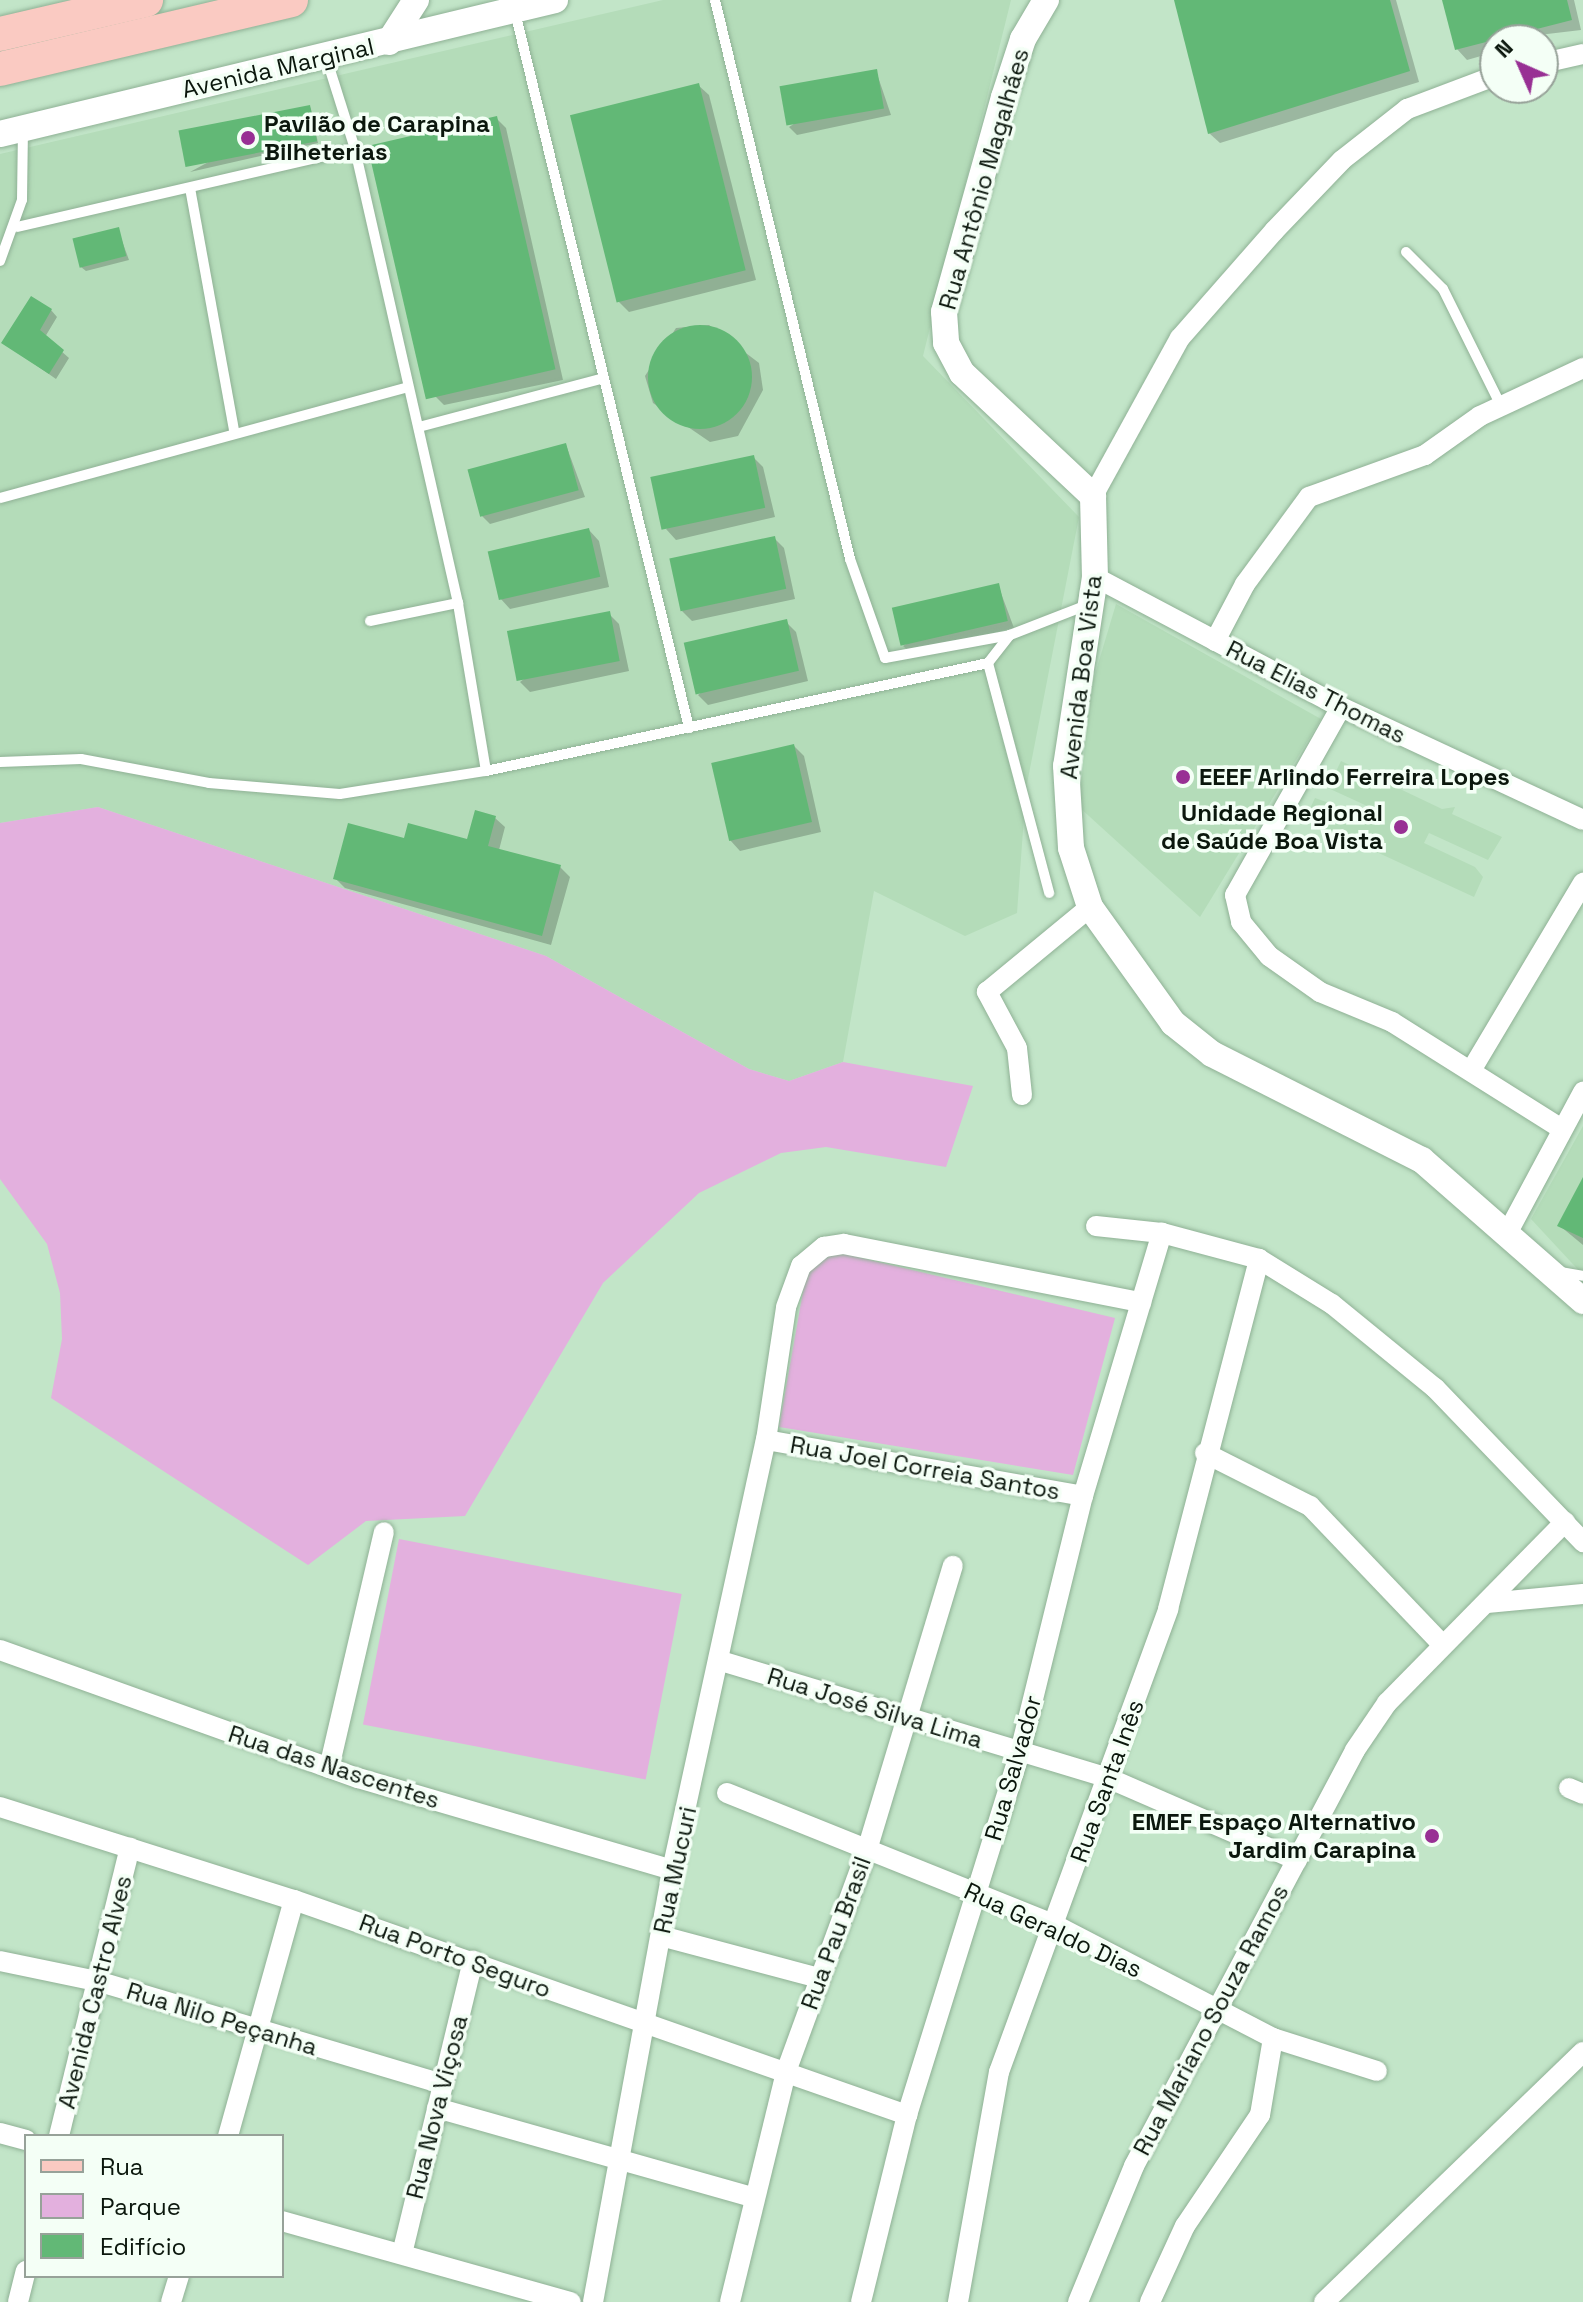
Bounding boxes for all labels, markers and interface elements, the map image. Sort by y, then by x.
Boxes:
north arrow [1479,24,1559,104]
street label: Avenida Marginal [179,32,377,104]
text: N [1488,33,1519,64]
street label: Rua Antônio Magalhães [933,45,1035,313]
place label: Pavilão de Carapina Bilheterias [264,110,490,166]
marker: Pavilão de Carapina Bilheterias [239,129,257,147]
street label: Avenida Boa Vista [1054,573,1108,781]
street label: Rua Elias Thomas [1221,634,1411,750]
place label: EEEF Arlindo Ferreira Lopes [1199,763,1510,791]
marker: EEEF Arlindo Ferreira Lopes [1174,768,1192,786]
place label: Unidade Regional de Saúde Boa Vista [1161,799,1383,855]
marker: Unidade Regional de Saúde Boa Vista [1390,816,1412,838]
street label: Rua Joel Correia Santos [788,1430,1062,1506]
street label: Rua José Silva Lima [764,1662,986,1754]
street label: Rua Salvador [979,1692,1047,1844]
street label: Rua Santa Inês [1064,1696,1150,1866]
street label: Rua das Nascentes [225,1719,443,1815]
street label: Rua Mucuri [647,1804,703,1936]
place label: EMEF Espaço Alternativo Jardim Carapina [1132,1808,1416,1864]
marker: EMEF Espaço Alternativo Jardim Carapina [1423,1827,1441,1845]
street label: Rua Pau Brasil [795,1852,877,2014]
street label: Avenida Castro Alves [52,1872,138,2112]
street label: Rua Geraldo Dias [960,1876,1146,1984]
street label: Rua Mariano Souza Ramos [1127,1880,1295,2160]
street label: Rua Porto Seguro [355,1908,555,2004]
street label: Rua Nilo Peçanha [123,1976,321,2062]
street label: Rua Nova Viçosa [400,2012,474,2202]
legend [24,2134,284,2278]
text: Rua [100,2151,144,2182]
text: Parque [100,2191,181,2222]
text: Edifício [100,2231,186,2262]

